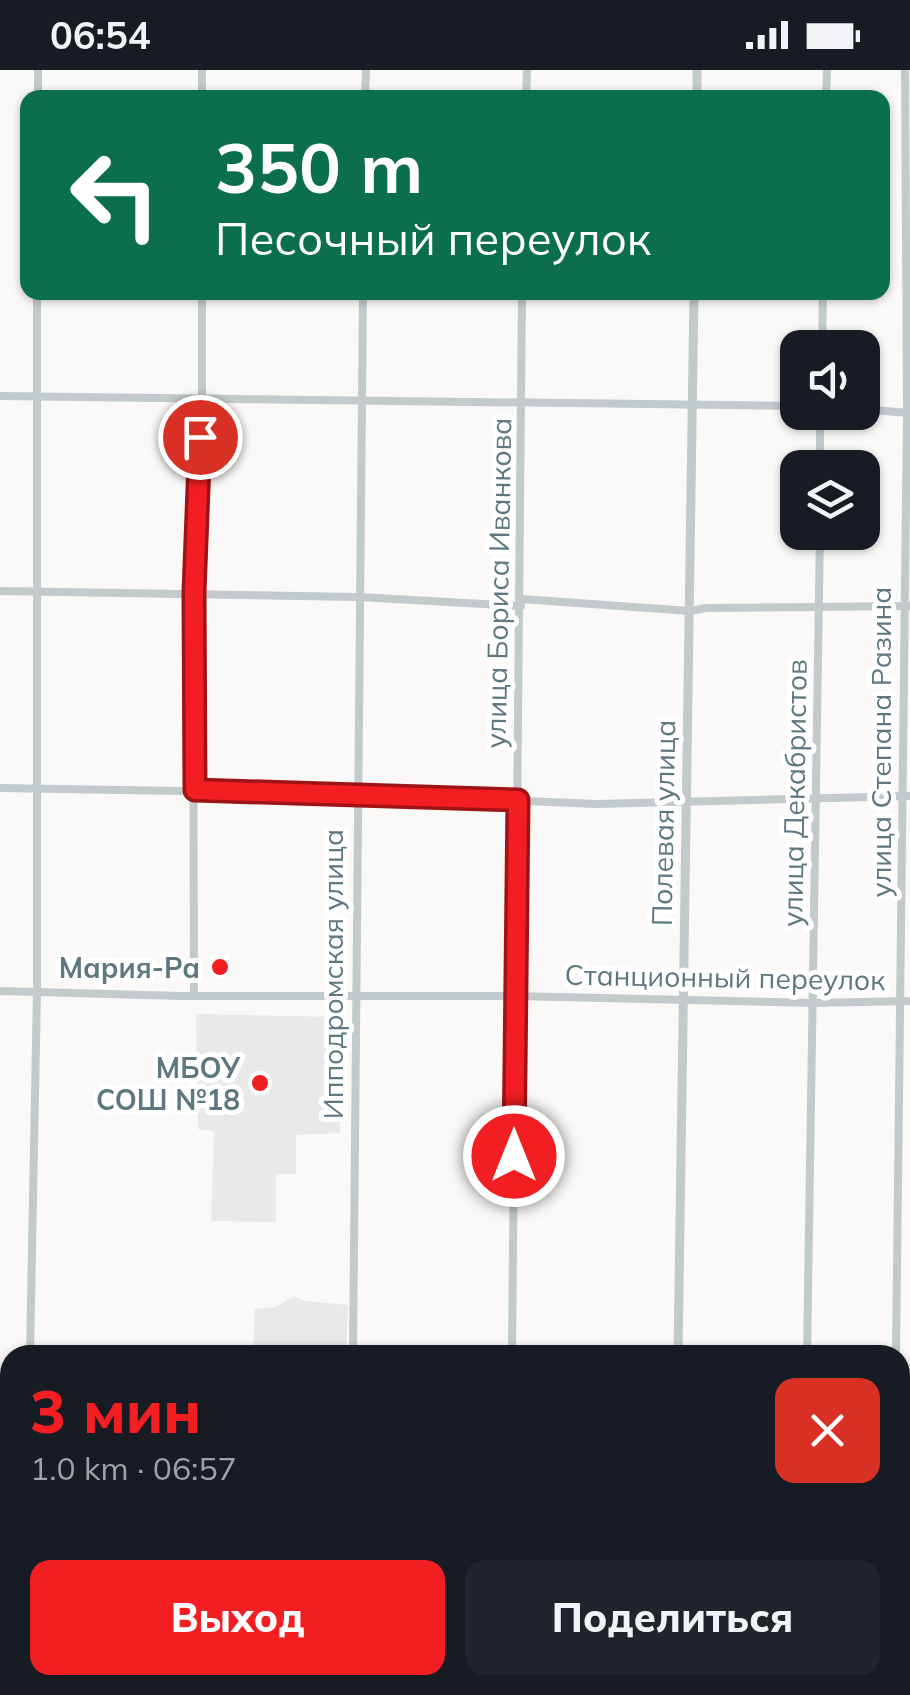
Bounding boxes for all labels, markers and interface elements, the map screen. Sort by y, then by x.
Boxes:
text: 06:54 [50,11,151,59]
text: 350 m [215,123,423,211]
icon: left [50,130,180,260]
text: Песочный переулок [215,210,651,266]
map controls [780,330,880,550]
button: sound [780,330,880,430]
pin [158,395,243,480]
icon: arrive [173,410,228,465]
street label: улица Бориса Иванкова [478,417,518,749]
button: layers [780,450,880,550]
street label: улица Степана Разина [863,587,898,897]
street label: улица Декабристов [774,659,814,927]
street label: Полевая улица [644,720,682,926]
street label: Ипподромская улица [315,829,350,1119]
place label: Мария-Ра [59,950,200,985]
marker: Мария-Ра [209,956,231,978]
street label: Станционный переулок [564,957,887,997]
place label: МБОУ СОШ №18 [96,1050,241,1117]
marker: МБОУ СОШ №18 [249,1072,271,1094]
position arrow [462,1104,566,1208]
text: 3 мин [30,1373,201,1448]
button: close [775,1378,880,1483]
text: 1.0 km · 06:57 [30,1448,237,1488]
button: Выход [30,1560,445,1675]
button: Поделиться [465,1560,880,1675]

